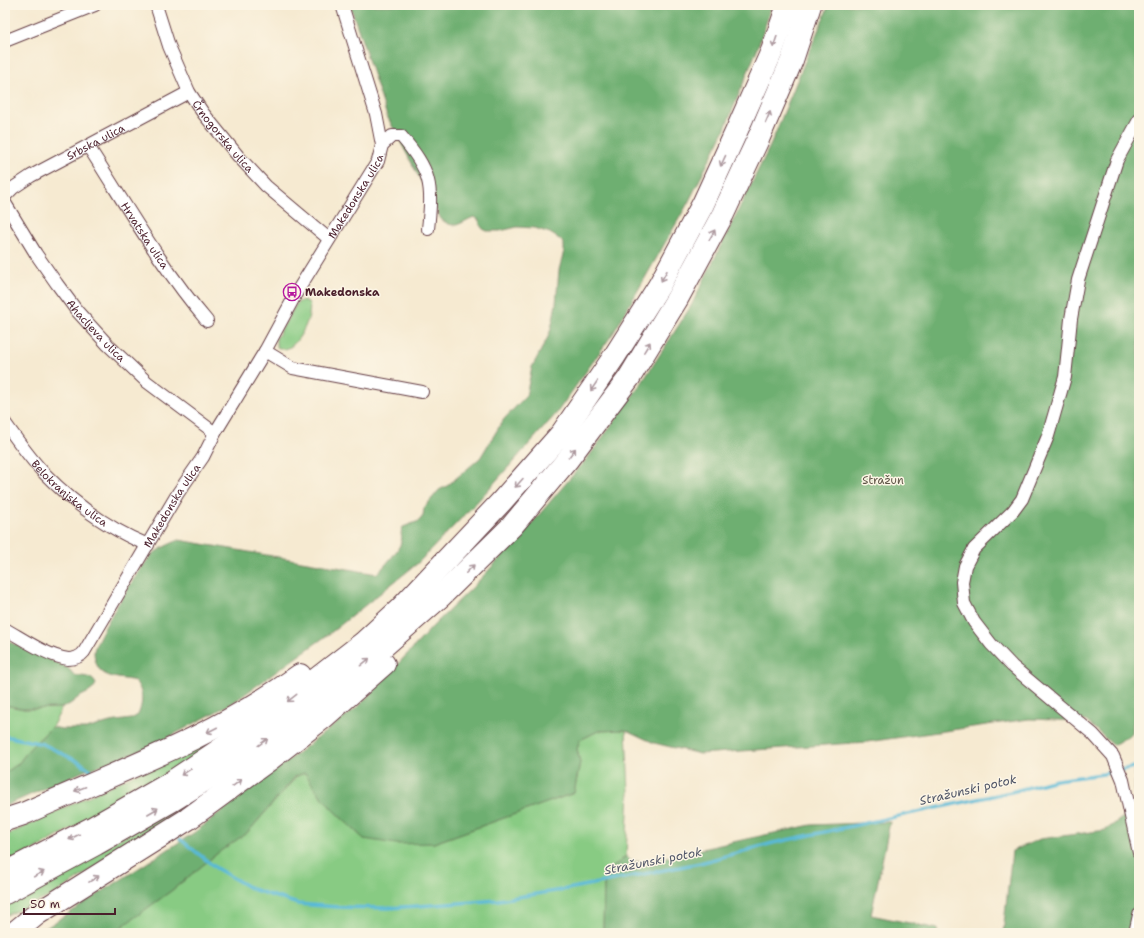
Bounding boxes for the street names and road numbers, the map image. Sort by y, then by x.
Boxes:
street label: Črnogorska ulica [189,97,257,176]
street label: Srbska ulica [64,120,128,164]
street label: Makedonska ulica [325,153,387,242]
street label: Hrvatska ulica [117,199,172,272]
street label: Ahacljeva ulica [63,296,128,365]
street label: Belokranjska ulica [28,457,110,530]
street label: Makedonska ulica [140,461,204,551]

